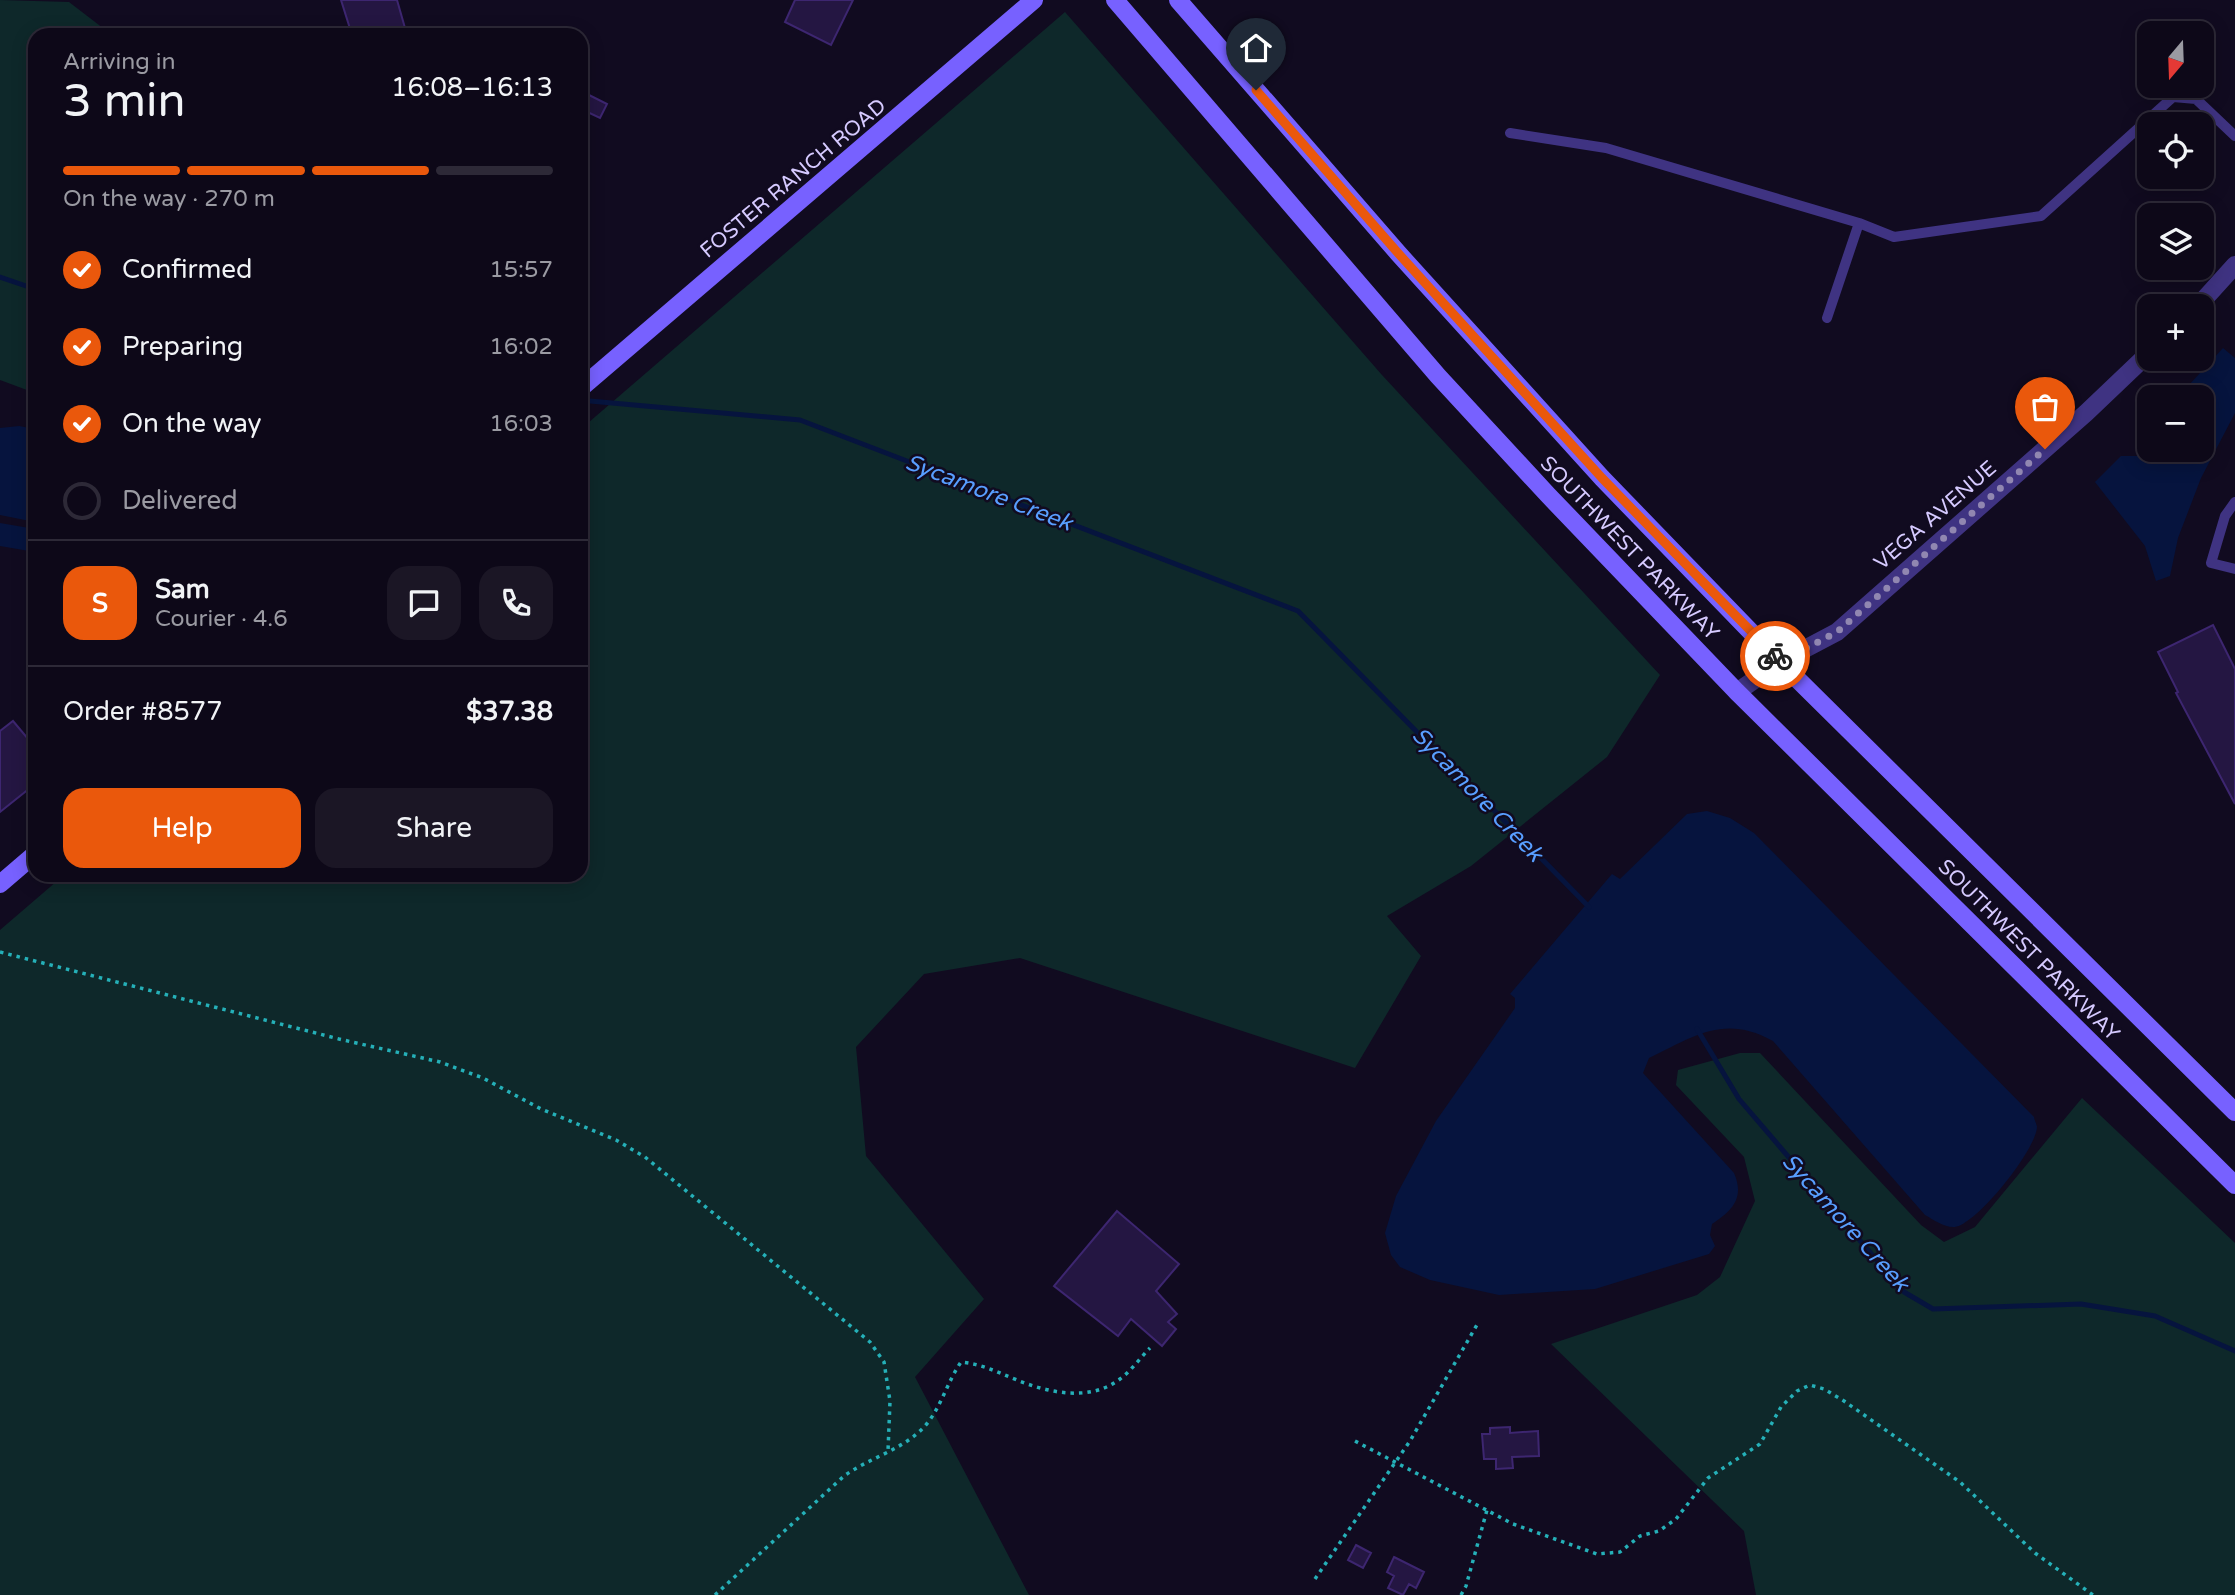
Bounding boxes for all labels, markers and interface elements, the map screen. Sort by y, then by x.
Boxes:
pin [1226,18,1286,90]
north arrow [2137,21,2214,98]
map controls [2137,21,2214,462]
icon: home [1237,29,1275,67]
text: Arriving in [63,48,176,76]
text: 16:08–16:13 [391,72,553,103]
text: 3 min [63,74,186,129]
street label: FOSTER RANCH ROAD [695,93,891,263]
button: locate [2137,112,2214,189]
text: On the way · 270 m [63,185,275,213]
button: layers [2137,203,2214,280]
icon: check [63,251,101,289]
text: Confirmed [122,254,252,285]
text: 15:57 [489,256,553,284]
button: + [2137,294,2214,371]
icon: check [63,328,101,366]
text: Preparing [122,331,243,362]
text: 16:02 [489,333,553,361]
pin [2015,377,2075,449]
button: − [2137,385,2214,462]
icon: bag [2026,388,2064,426]
icon: check [63,405,101,443]
text: On the way [122,408,262,439]
text: 16:03 [489,410,553,438]
water label: Sycamore Creek [901,448,1077,538]
street label: SOUTHWEST PARKWAY [1535,451,1724,646]
street label: VEGA AVENUE [1869,456,2002,575]
text: Delivered [122,485,238,516]
button: chat [387,566,461,640]
button: phone [479,566,553,640]
text: Sam [155,574,210,605]
text: S [92,588,108,619]
text: Courier · 4.6 [155,605,288,633]
courier [1740,621,1810,691]
icon: bike [1756,637,1794,675]
text: Order #8577 [63,696,223,727]
text: $37.38 [466,696,553,727]
water label: Sycamore Creek [1406,722,1550,869]
button: Help [63,788,301,868]
button: Share [315,788,553,868]
street label: SOUTHWEST PARKWAY [1933,854,2125,1046]
water label: Sycamore Creek [1776,1148,1916,1299]

